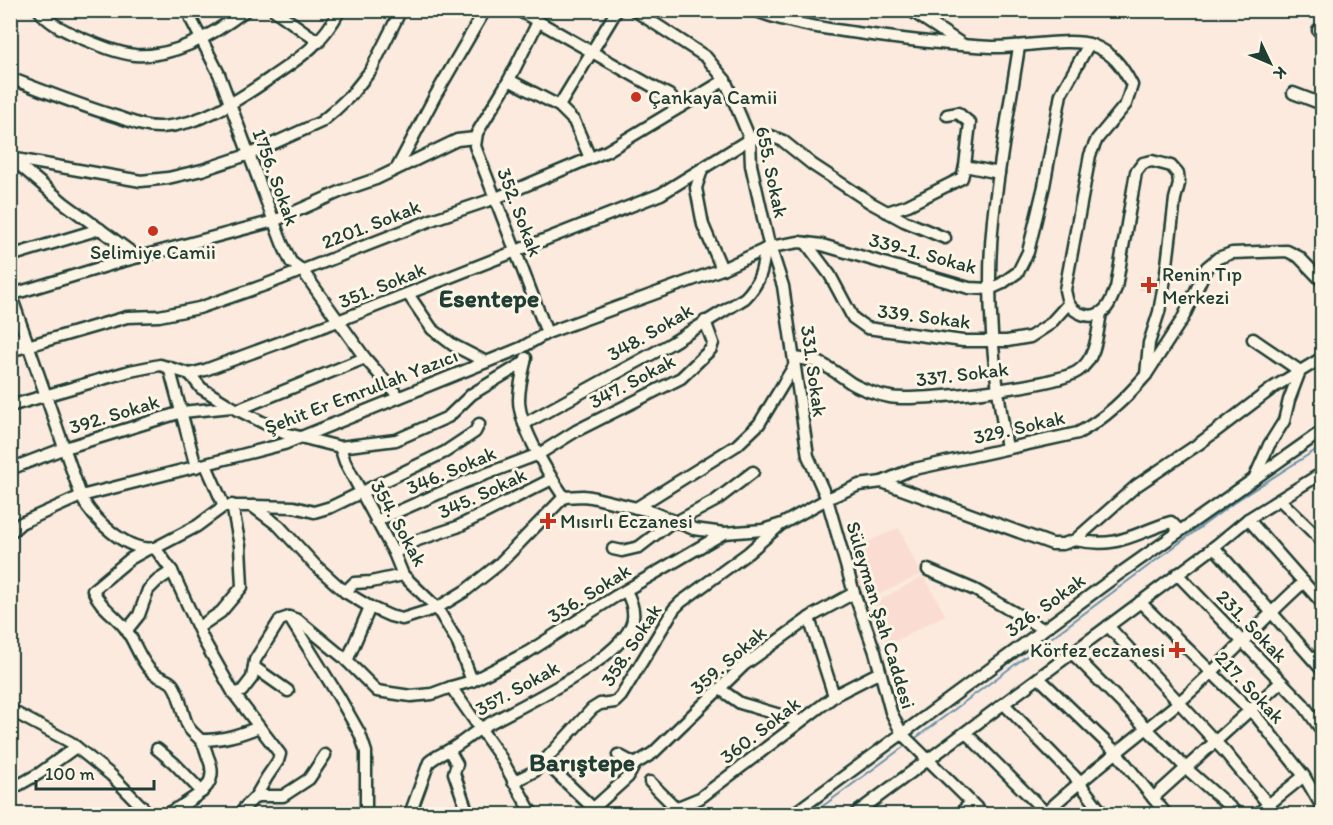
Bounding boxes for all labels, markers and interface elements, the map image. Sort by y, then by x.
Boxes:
north arrow [1240,33,1300,93]
text: K [1270,63,1291,84]
place label: Çankaya Camii [648,85,777,109]
marker: Çankaya Camii [629,90,643,104]
street label: 655. Sokak [751,124,793,220]
street label: 1756. Sokak [247,125,305,229]
street label: 352. Sokak [492,164,548,260]
street label: 2201. Sokak [318,194,424,254]
marker: Selimiye Camii [146,224,160,238]
street label: 339-1. Sokak [866,227,980,279]
place label: Selimiye Camii [90,240,216,264]
street label: 351. Sokak [335,257,429,313]
place label: Renin Tıp Merkezi [1162,262,1242,309]
marker: Renin Tıp Merkezi [1140,276,1158,294]
district label: Esentepe [439,282,539,314]
street label: 348. Sokak [603,298,697,366]
street label: 339. Sokak [876,298,972,334]
street label: 331. Sokak [796,324,832,418]
street label: Şehit Er Emrullah Yazıcı [261,343,461,439]
street label: 347. Sokak [585,348,679,414]
street label: 337. Sokak [914,356,1010,392]
street label: 392. Sokak [66,389,162,439]
street label: 329. Sokak [971,405,1067,449]
street label: 346. Sokak [403,440,499,500]
street label: 345. Sokak [434,462,530,524]
street label: 354. Sokak [366,476,432,570]
place label: Mısırlı Eczanesi [560,509,693,533]
marker: Mısırlı Eczanesi [541,514,555,528]
street label: Süleyman Şah Caddesi [841,519,921,711]
street label: 336. Sokak [543,558,635,628]
street label: 326. Sokak [1000,568,1090,642]
street label: 231. Sokak [1211,585,1293,667]
street label: 358. Sokak [595,599,667,691]
street label: 359. Sokak [685,620,771,700]
place label: Körfez eczanesi [1030,638,1165,662]
marker: Körfez eczanesi [1170,643,1184,657]
street label: 217. Sokak [1210,646,1290,728]
street label: 357. Sokak [471,655,563,721]
street label: 360. Sokak [715,691,805,769]
district label: Barıştepe [529,746,635,778]
scale bar [36,753,154,791]
text: 100 m [45,763,95,785]

